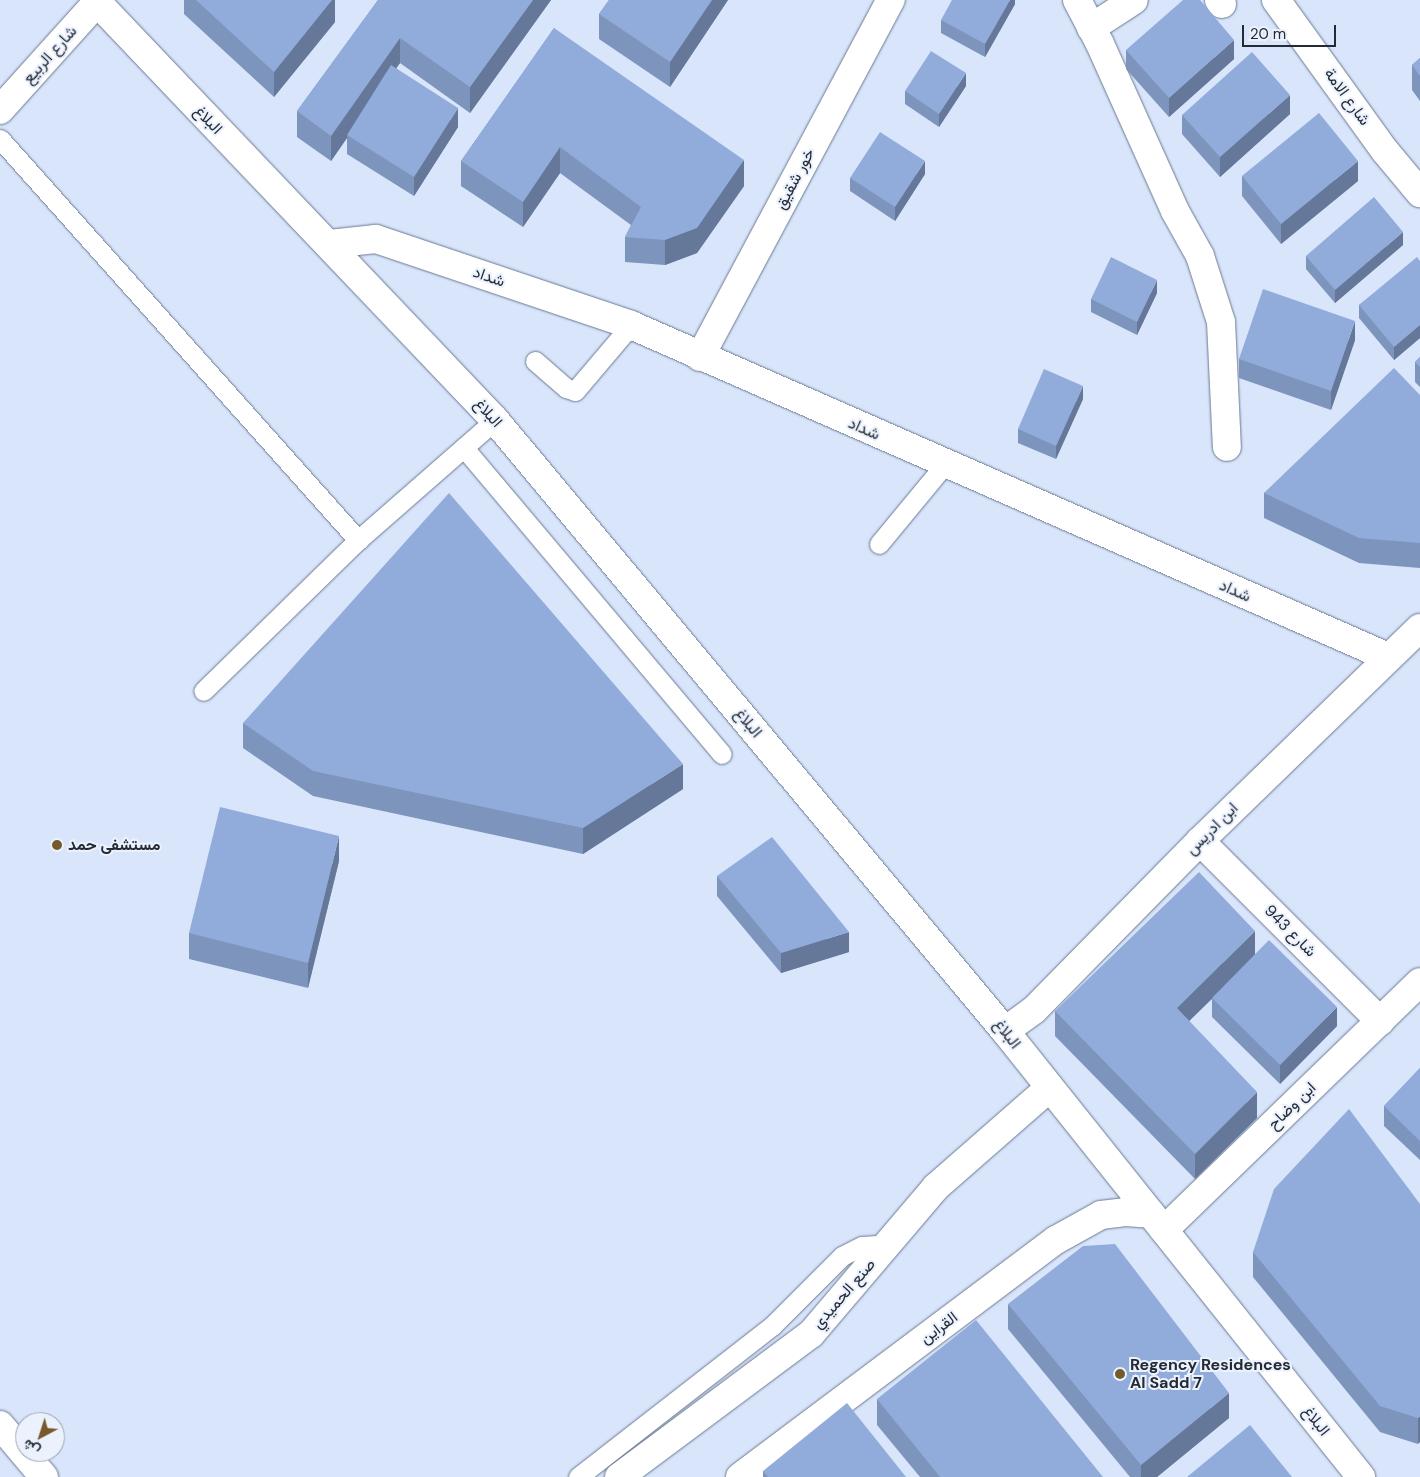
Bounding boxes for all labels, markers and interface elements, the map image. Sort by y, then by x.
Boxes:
scale bar [1245,15,1339,47]
street label: شارع الربيع [19,22,81,88]
text: 20 m [1250,24,1286,44]
street label: شارع الامة [1320,65,1374,129]
street label: البلاغ [190,102,226,138]
street label: خور شقيق [771,145,819,213]
street label: شداد [471,263,507,291]
street label: البلاغ [470,394,506,432]
street label: شداد [845,414,883,444]
street label: شداد [1216,576,1254,606]
street label: البلاغ [730,704,766,742]
street label: ابن ادريس [1182,799,1242,859]
place label: مستشفى حمد [68,835,160,855]
marker: مستشفى حمد [50,838,64,852]
street label: شارع 943 [1260,901,1320,961]
street label: البلاغ [989,1015,1025,1053]
street label: ابن وضاح [1264,1078,1320,1134]
street label: صنع الحميدي [808,1255,880,1333]
street label: القراين [916,1308,962,1348]
place label: Regency Residences Al Sadd 7 [1130,1355,1291,1393]
marker: Regency Residences Al Sadd 7 [1114,1368,1126,1380]
street label: البلاغ [1298,1402,1334,1440]
north arrow [15,1412,65,1462]
text: ش [19,1435,43,1460]

